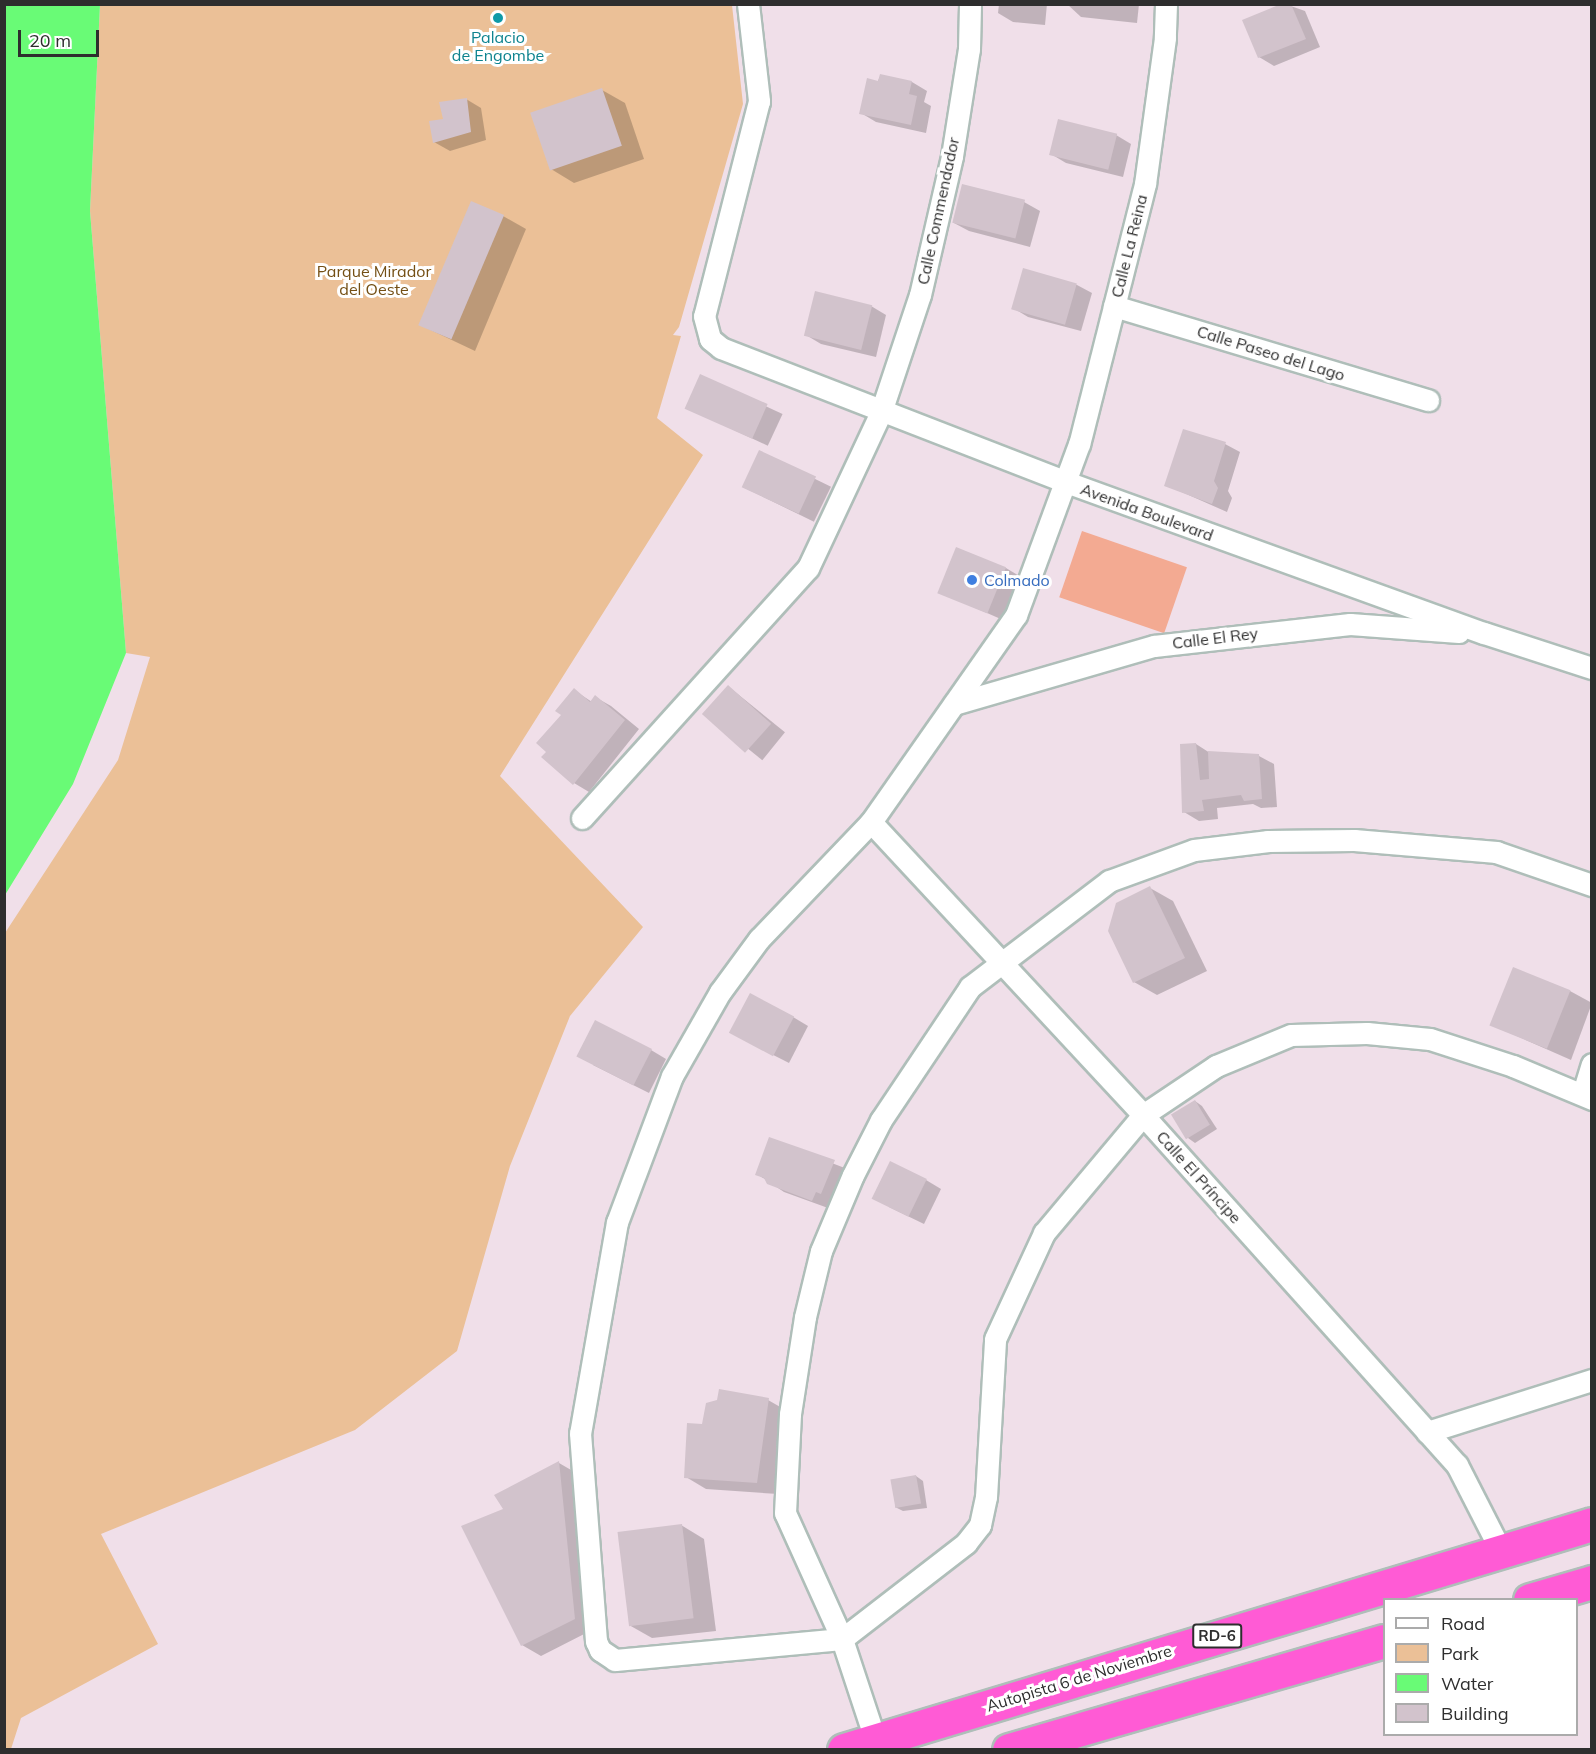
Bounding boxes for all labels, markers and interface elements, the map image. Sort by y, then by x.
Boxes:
marker: Palacio de Engombe [491,11,505,25]
scale bar [21,18,102,56]
place label: Palacio de Engombe [452,27,544,65]
text: 20 m [29,29,71,52]
street label: Calle Commendador [913,136,963,286]
street label: Calle La Reina [1107,192,1151,300]
park label: Parque Mirador del Oeste [317,261,431,299]
street label: Calle Paseo del Lago [1195,321,1347,385]
street label: Avenida Boulevard [1078,479,1216,545]
place label: Colmado [984,570,1050,590]
marker: Colmado [965,573,979,587]
street label: Calle El Rey [1171,623,1259,653]
street label: Calle El Príncipe [1153,1127,1245,1227]
legend [1383,1598,1578,1736]
text: Road [1441,1612,1485,1635]
road number: RD-6 [1192,1624,1242,1648]
street label: Autopista 6 de Noviembre [984,1641,1174,1715]
text: Park [1441,1642,1479,1665]
text: Water [1441,1672,1493,1695]
text: Building [1441,1702,1509,1725]

